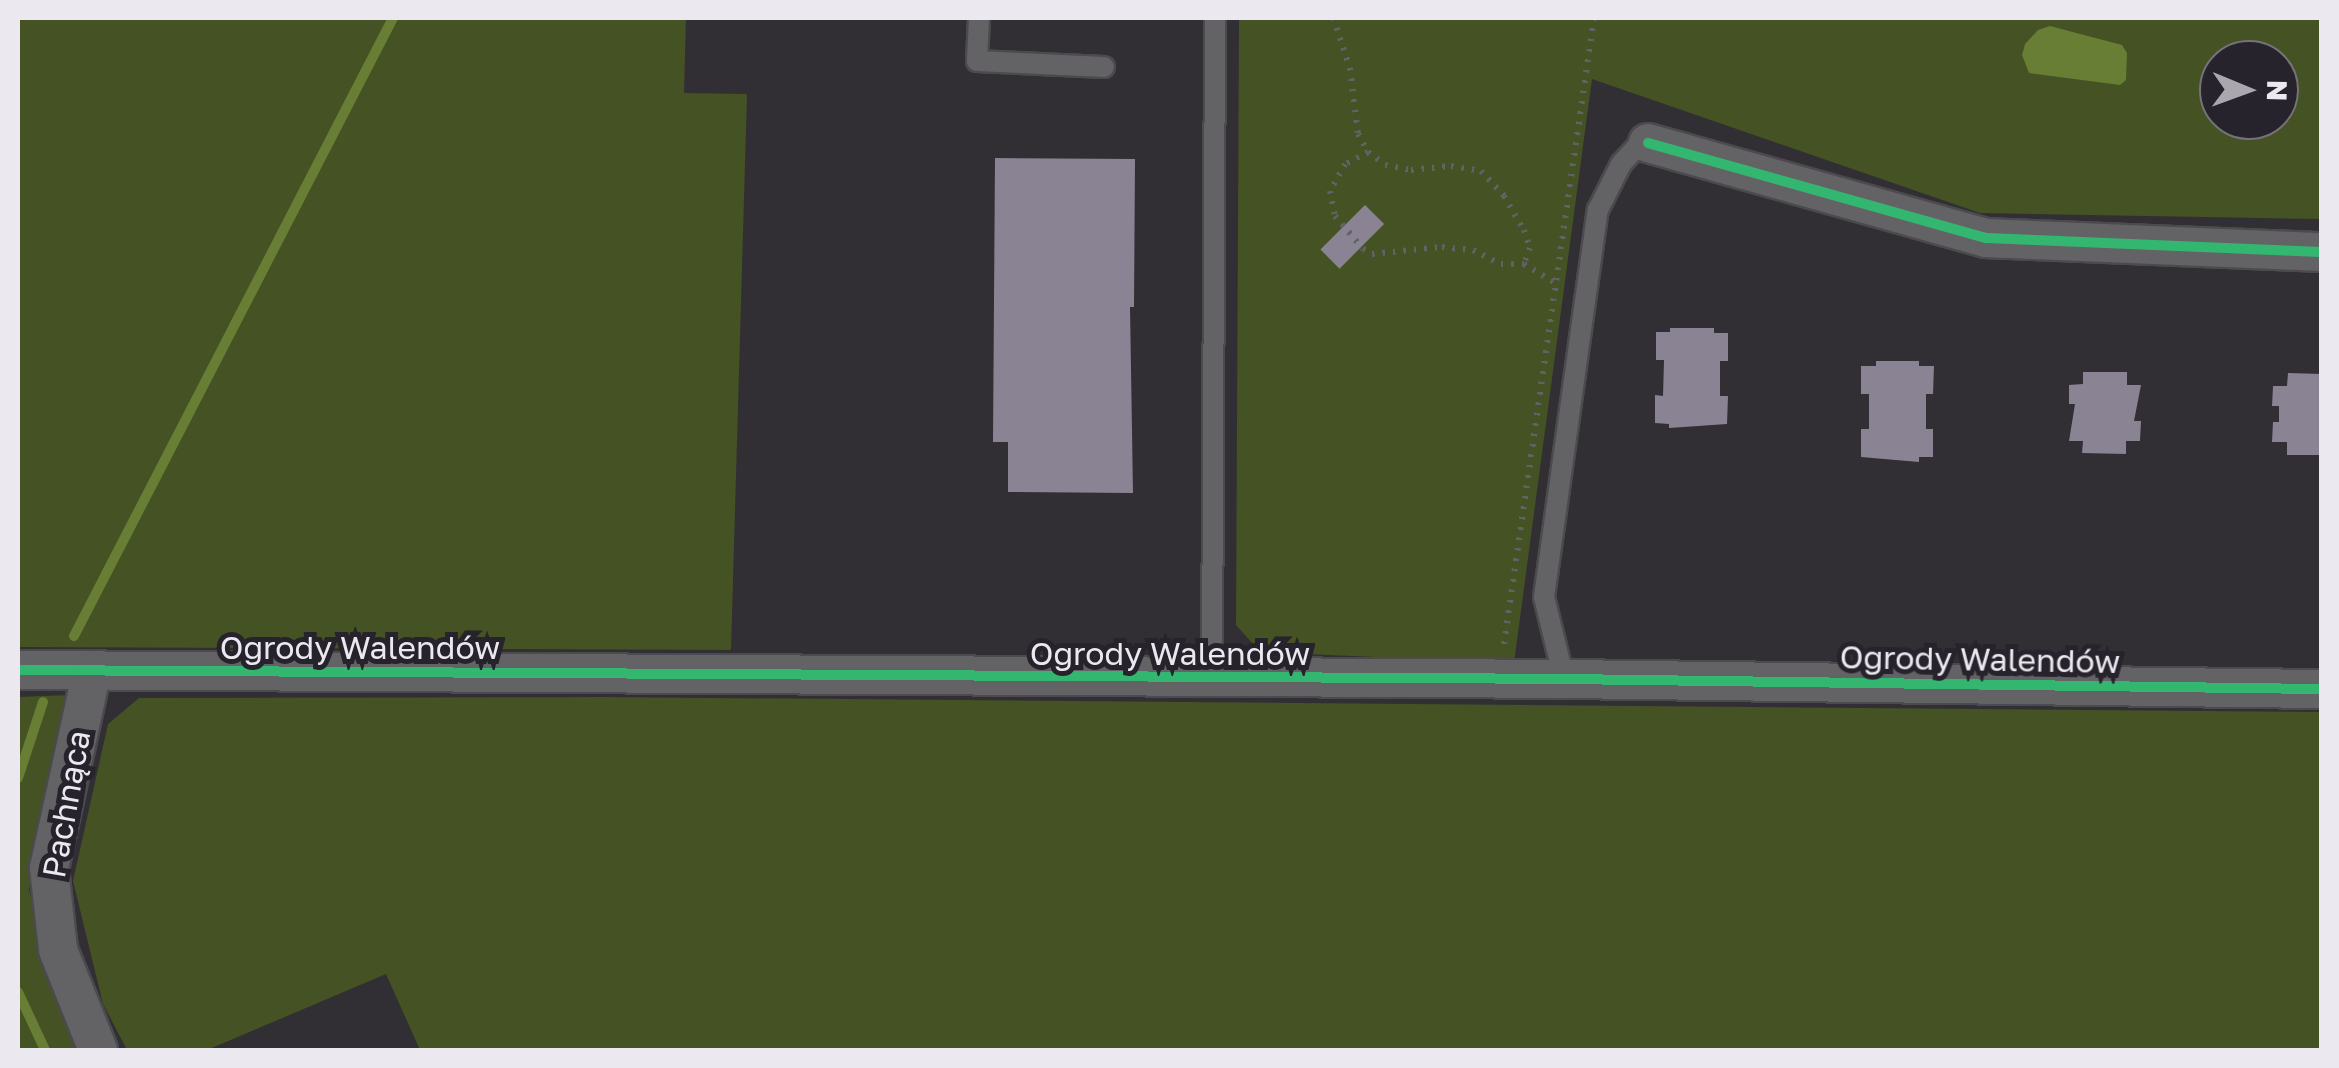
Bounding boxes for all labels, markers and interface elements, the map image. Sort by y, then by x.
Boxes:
north arrow [2199,40,2299,140]
text: N [2261,80,2294,101]
street label: Ogrody Walendów [220,628,500,666]
street label: Ogrody Walendów [1030,634,1310,672]
street label: Ogrody Walendów [1839,637,2121,681]
street label: Pachnąca [34,727,98,881]

